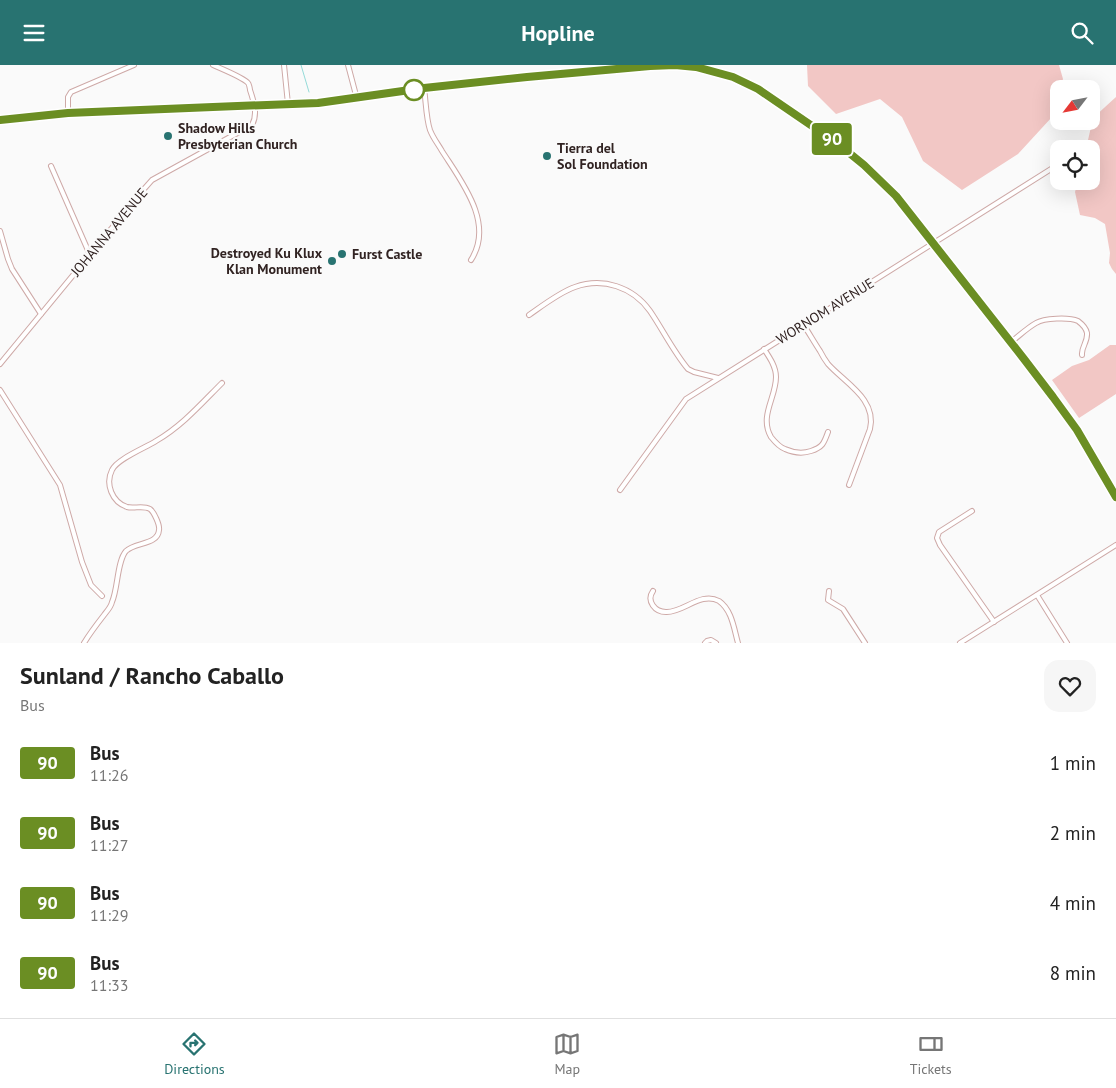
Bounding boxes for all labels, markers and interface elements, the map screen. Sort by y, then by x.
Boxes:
icon: menu [20,19,48,47]
text: Hopline [521,19,595,47]
icon: search [1068,19,1096,47]
unlabelled marker [403,79,425,101]
north arrow [1050,80,1100,130]
map controls [1050,80,1100,190]
place label: Shadow Hills Presbyterian Church [178,119,297,153]
line badge: 90 [810,123,854,155]
text: 90 [822,127,842,150]
marker: Shadow Hills Presbyterian Church [162,130,174,142]
place label: Tierra del Sol Foundation [557,139,648,173]
button: locate [1050,140,1100,190]
marker: Tierra del Sol Foundation [541,150,553,162]
street label: JOHANNA AVENUE [66,184,151,281]
place label: Destroyed Ku Klux Klan Monument [211,244,323,278]
place label: Furst Castle [352,245,422,263]
marker: Furst Castle [336,248,348,260]
marker: Destroyed Ku Klux Klan Monument [326,255,338,267]
street label: WORNOM AVENUE [773,274,877,348]
text: Sunland / Rancho Caballo [20,660,284,691]
button: heart [1044,660,1096,712]
text: Bus [20,695,45,715]
text: Bus [90,741,119,765]
text: 90 [37,751,58,774]
text: 1 min [1050,751,1096,775]
text: 11:26 [90,765,128,785]
text: Bus [90,811,119,835]
text: 90 [37,821,58,844]
text: 2 min [1050,821,1096,845]
text: 11:27 [90,835,128,855]
text: Bus [90,881,119,905]
text: 90 [37,891,58,914]
text: 4 min [1050,891,1096,915]
text: 11:29 [90,905,128,925]
text: Bus [90,951,119,975]
text: 90 [37,961,58,984]
text: 8 min [1050,961,1096,985]
text: 11:33 [90,975,128,995]
tab: Directions [164,1030,225,1078]
tab: Map [553,1030,581,1078]
tab: Tickets [910,1030,952,1078]

